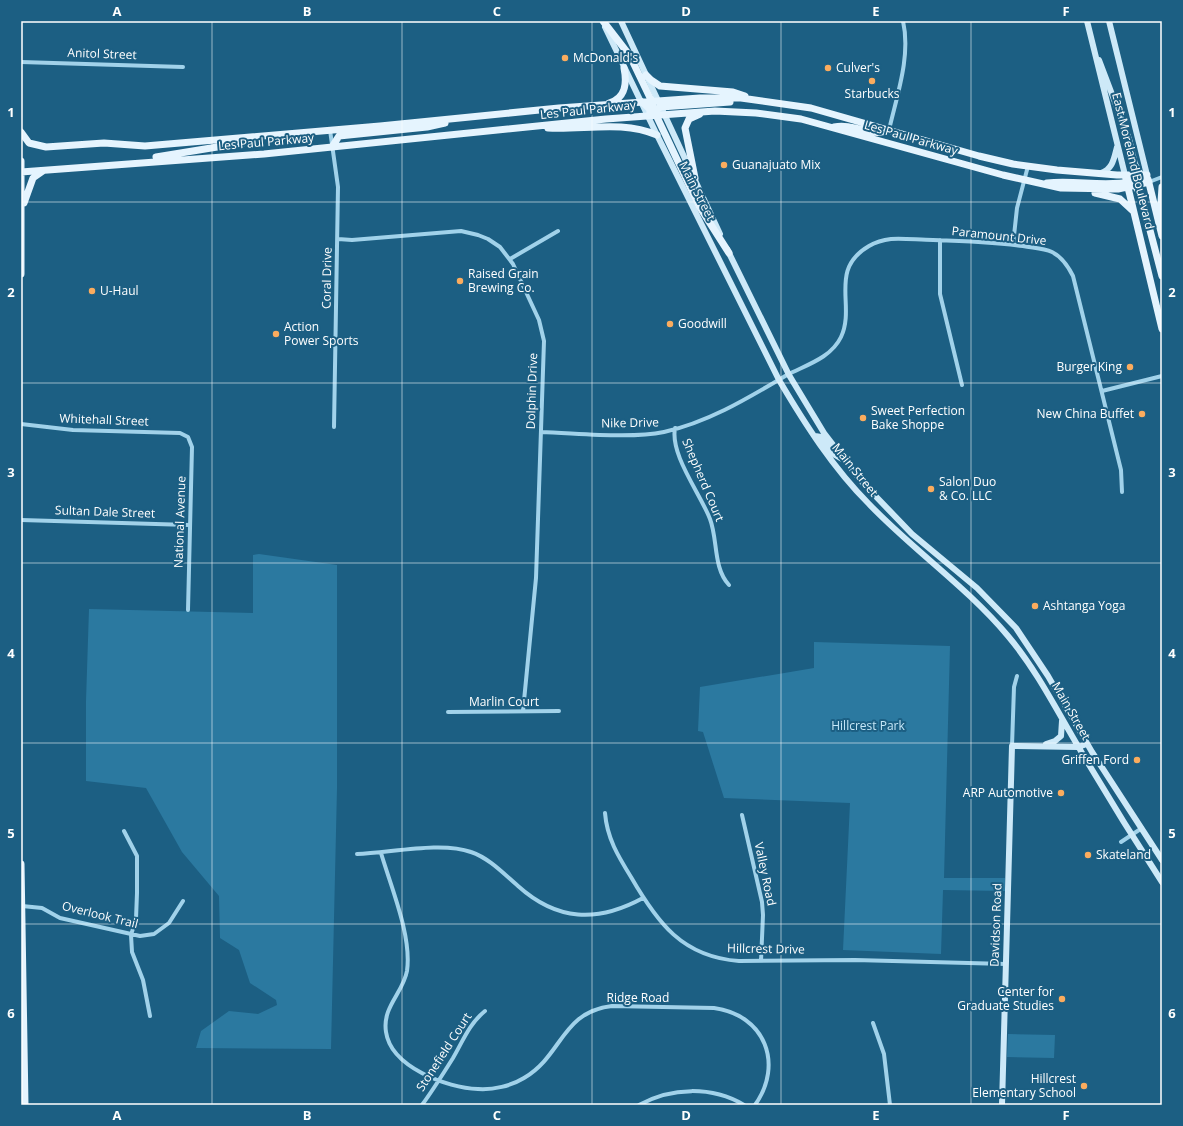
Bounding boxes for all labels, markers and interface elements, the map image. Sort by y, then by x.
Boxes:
text: A [113,2,122,20]
text: B [303,2,312,20]
text: C [493,2,501,20]
text: D [681,2,691,20]
text: E [872,2,880,20]
text: F [1062,2,1070,20]
street label: Anitol Street [67,44,137,63]
place label: McDonald's [573,49,638,66]
marker: McDonald's [560,53,570,63]
place label: Culver's [836,59,880,76]
marker: Culver's [823,63,833,73]
marker: Starbucks [867,76,877,86]
place label: Starbucks [845,85,900,102]
street label: East Moreland Boulevard [1108,91,1159,231]
street label: Les Paul Parkway [539,96,638,123]
text: 1 [7,103,15,121]
text: 1 [1168,103,1176,121]
street label: Les Paul Parkway [863,116,961,159]
street label: Les Paul Parkway [217,129,316,154]
place label: Guanajuato Mix [732,156,821,173]
street label: Main Street [675,158,720,223]
marker: Guanajuato Mix [719,160,729,170]
street label: Paramount Drive [951,222,1048,249]
street label: Coral Drive [317,247,336,309]
place label: Raised Grain Brewing Co. [468,265,539,296]
marker: Raised Grain Brewing Co. [455,276,465,286]
place label: U-Haul [100,282,139,299]
text: 2 [7,283,15,301]
text: 2 [1168,283,1176,301]
marker: U-Haul [87,286,97,296]
place label: Goodwill [678,315,727,332]
place label: Action Power Sports [284,318,359,349]
marker: Goodwill [665,319,675,329]
marker: Action Power Sports [271,329,281,339]
street label: Dolphin Drive [522,352,541,430]
place label: Burger King [1056,358,1122,375]
marker: Burger King [1125,362,1135,372]
place label: Sweet Perfection Bake Shoppe [871,402,965,433]
place label: New China Buffet [1037,405,1134,422]
street label: Whitehall Street [59,409,149,430]
marker: New China Buffet [1137,409,1147,419]
street label: Nike Drive [601,413,659,432]
marker: Sweet Perfection Bake Shoppe [858,413,868,423]
street label: Shepherd Court [678,436,729,524]
street label: Main Street [828,439,882,500]
text: 3 [7,463,15,481]
text: 3 [1168,463,1176,481]
place label: Salon Duo & Co. LLC [939,473,996,504]
street label: National Avenue [169,475,190,568]
marker: Salon Duo & Co. LLC [926,484,936,494]
street label: Sultan Dale Street [55,501,155,522]
place label: Ashtanga Yoga [1043,597,1125,614]
marker: Ashtanga Yoga [1030,601,1040,611]
text: 4 [7,644,15,662]
text: 4 [1168,644,1176,662]
street label: Main Street [1048,679,1095,743]
street label: Marlin Court [469,693,539,710]
park label: Hillcrest Park [831,717,905,734]
place label: Griffen Ford [1061,751,1129,768]
marker: Griffen Ford [1132,755,1142,765]
place label: ARP Automotive [963,784,1053,801]
marker: ARP Automotive [1056,788,1066,798]
text: 5 [7,824,15,842]
text: 5 [1168,824,1176,842]
street label: Valley Road [750,841,780,907]
place label: Skateland [1096,846,1151,863]
marker: Skateland [1083,850,1093,860]
street label: Davidson Road [986,883,1005,967]
street label: Overlook Trail [60,897,140,932]
street label: Hillcrest Drive [727,939,805,958]
place label: Center for Graduate Studies [957,983,1054,1014]
street label: Ridge Road [607,989,669,1006]
marker: Center for Graduate Studies [1057,994,1067,1004]
text: 6 [7,1004,15,1022]
text: 6 [1168,1004,1176,1022]
street label: Stonefield Court [412,1009,475,1094]
place label: Hillcrest Elementary School [972,1070,1076,1101]
marker: Hillcrest Elementary School [1079,1081,1089,1091]
text: A [113,1106,122,1124]
text: B [303,1106,312,1124]
text: C [493,1106,501,1124]
text: D [681,1106,691,1124]
text: E [872,1106,880,1124]
text: F [1062,1106,1070,1124]

